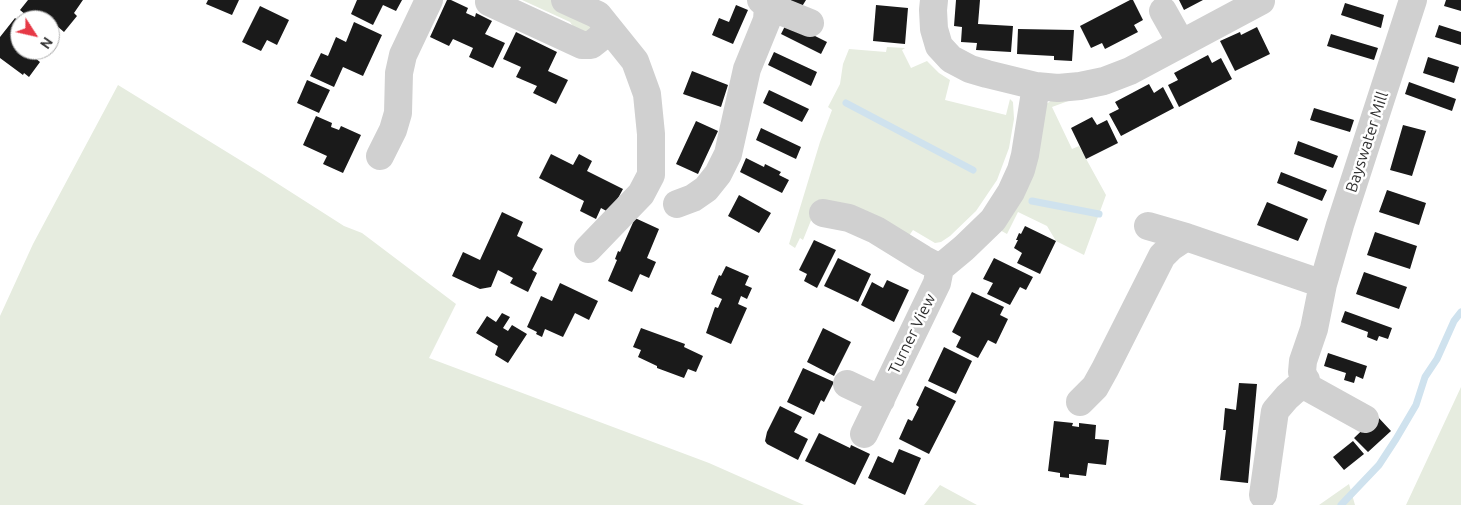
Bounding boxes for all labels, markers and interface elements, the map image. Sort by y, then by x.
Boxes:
north arrow [10,10,60,60]
text: N [37,34,56,52]
street label: Bayswater Mill [1342,89,1392,195]
street label: Turner View [884,291,940,377]

